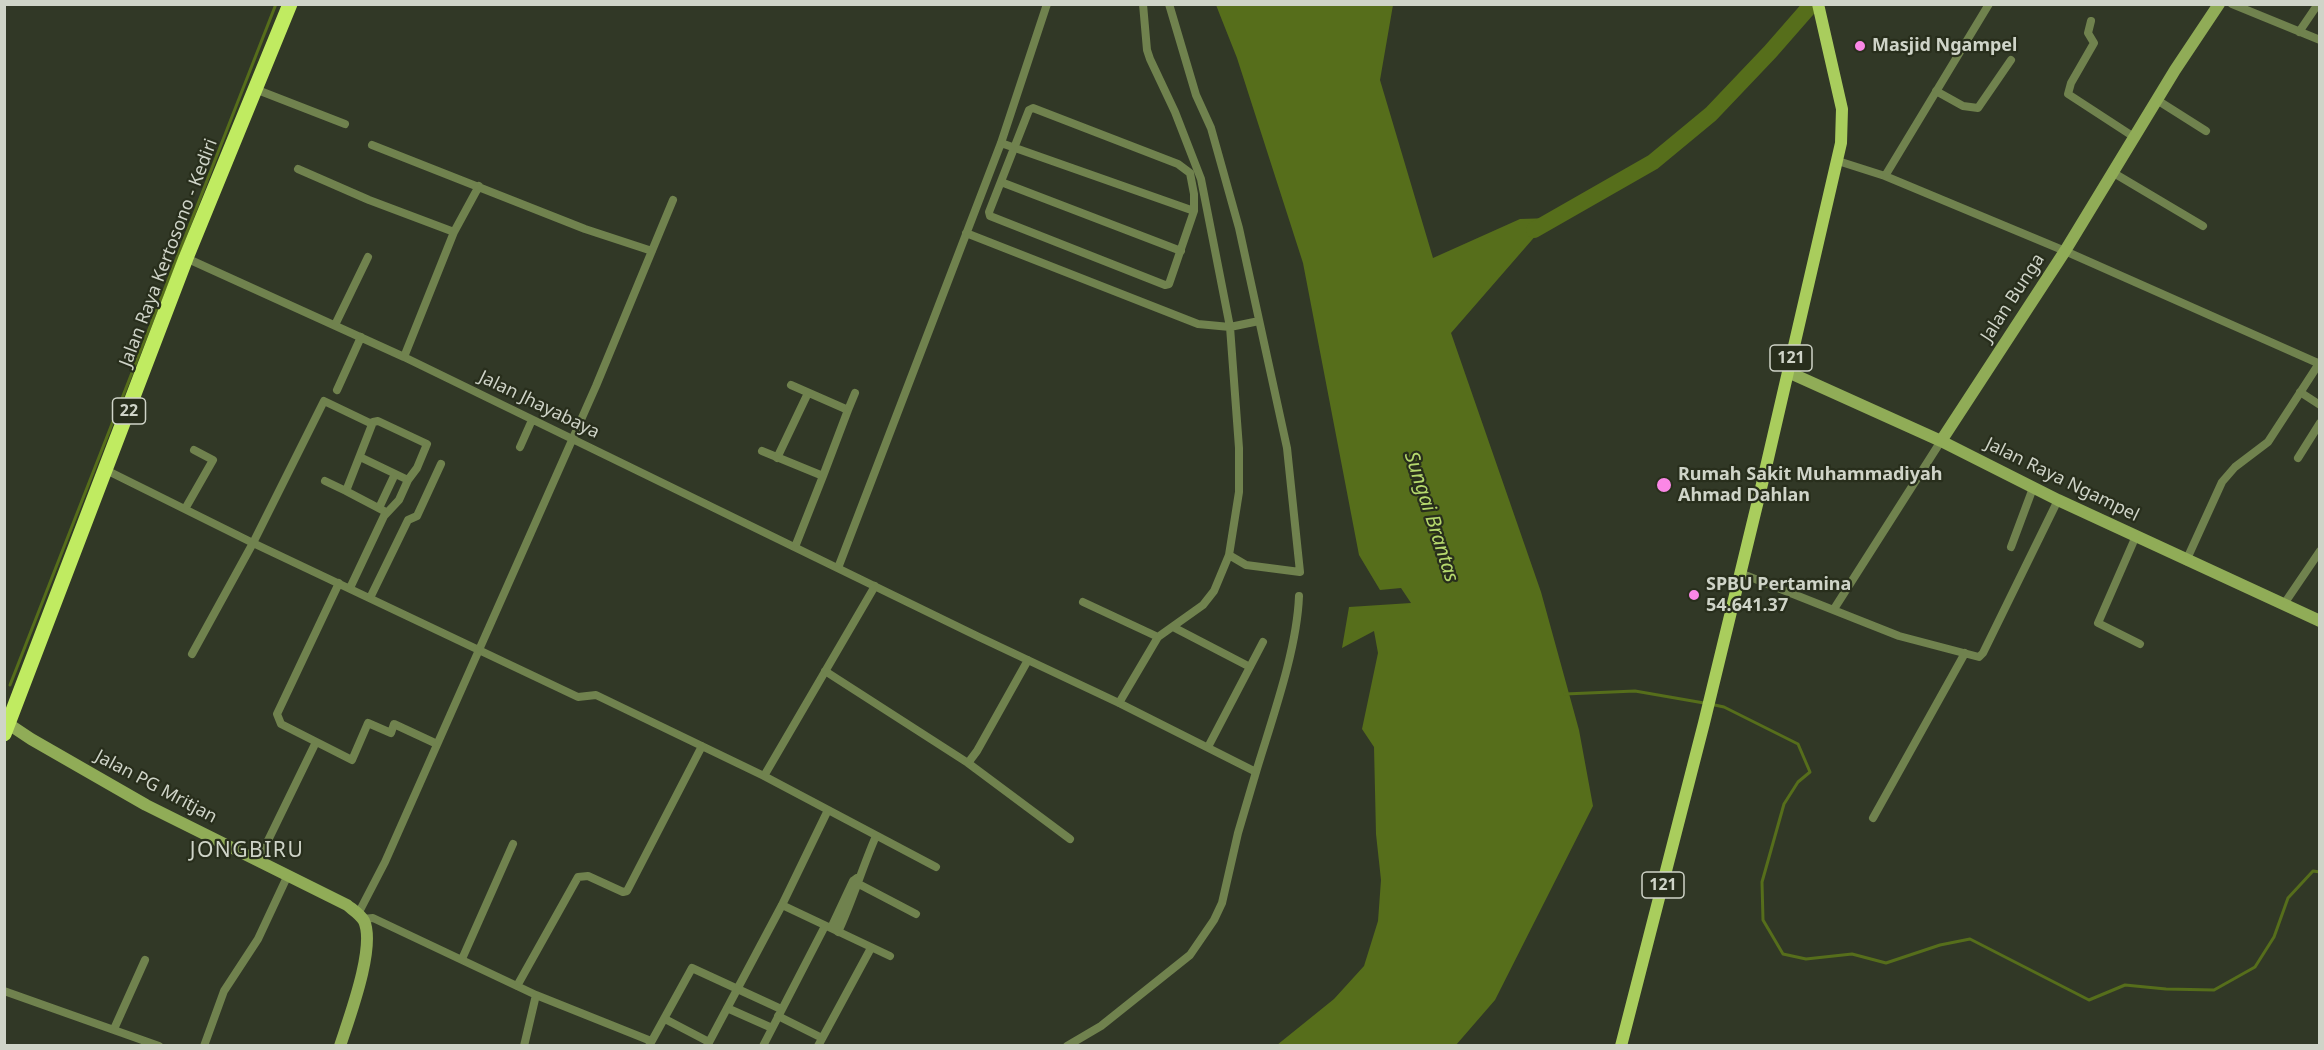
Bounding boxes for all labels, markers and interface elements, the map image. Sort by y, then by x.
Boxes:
place label: Masjid Ngampel [1872,35,2017,57]
marker: Masjid Ngampel [1853,39,1867,53]
street label: Jalan Raya Kertosono - Kediri [115,136,223,370]
street label: Jalan Bunga [1977,250,2049,346]
road number: 121 [1770,345,1812,371]
street label: Jalan Jhayabaya [475,366,603,444]
road number: 22 [112,398,146,424]
street label: Jalan Raya Ngampel [1982,433,2142,527]
water label: Sungai Brantas [1399,449,1463,585]
place label: Rumah Sakit Muhammadiyah Ahmad Dahlan [1678,464,1943,506]
marker: Rumah Sakit Muhammadiyah Ahmad Dahlan [1655,476,1673,494]
place label: SPBU Pertamina 54.641.37 [1706,574,1851,616]
marker: SPBU Pertamina 54.641.37 [1687,588,1701,602]
street label: Jalan PG Mritjan [91,746,221,828]
district label: JONGBIRU [190,838,304,864]
road number: 121 [1642,872,1684,898]

